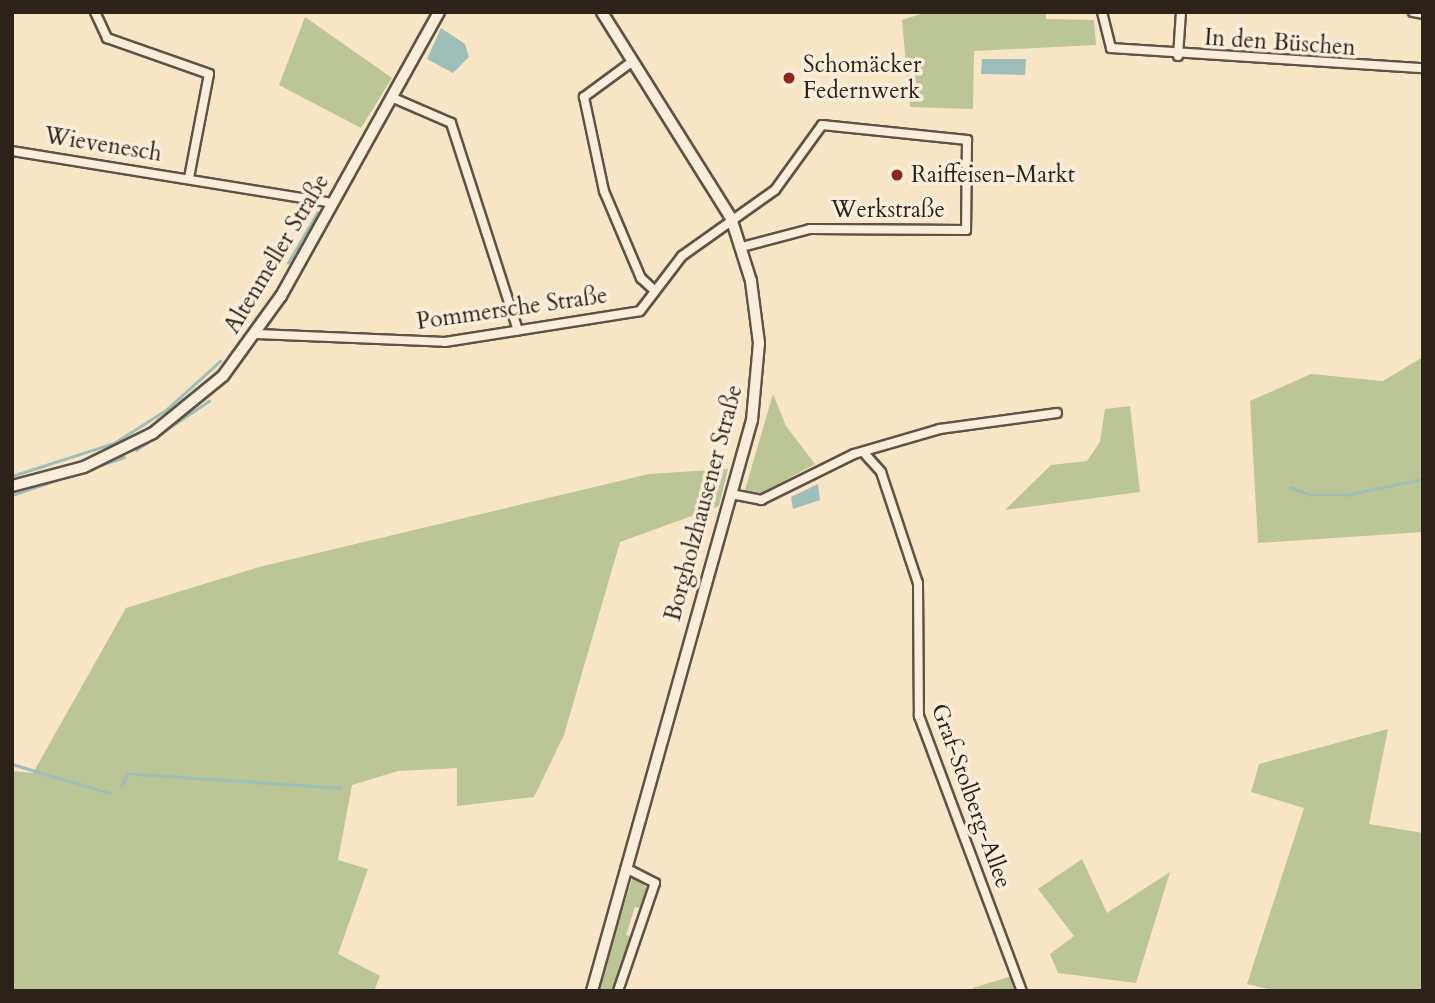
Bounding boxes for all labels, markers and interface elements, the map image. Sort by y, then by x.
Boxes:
street label: In den Büschen [1203,24,1357,62]
place label: Schomäcker Federnwerk [803,51,921,105]
marker: Schomäcker Federnwerk [781,70,797,86]
street label: Wievenesch [42,122,164,168]
place label: Raiffeisen-Markt [911,161,1075,189]
marker: Raiffeisen-Markt [889,167,905,183]
street label: Altenmeller Straße [219,169,335,339]
street label: Werkstraße [831,196,945,224]
street label: Pommersche Straße [415,282,609,336]
street label: Borgholzhausener Straße [659,382,749,624]
street label: Graf-Stolberg-Allee [925,700,1017,892]

